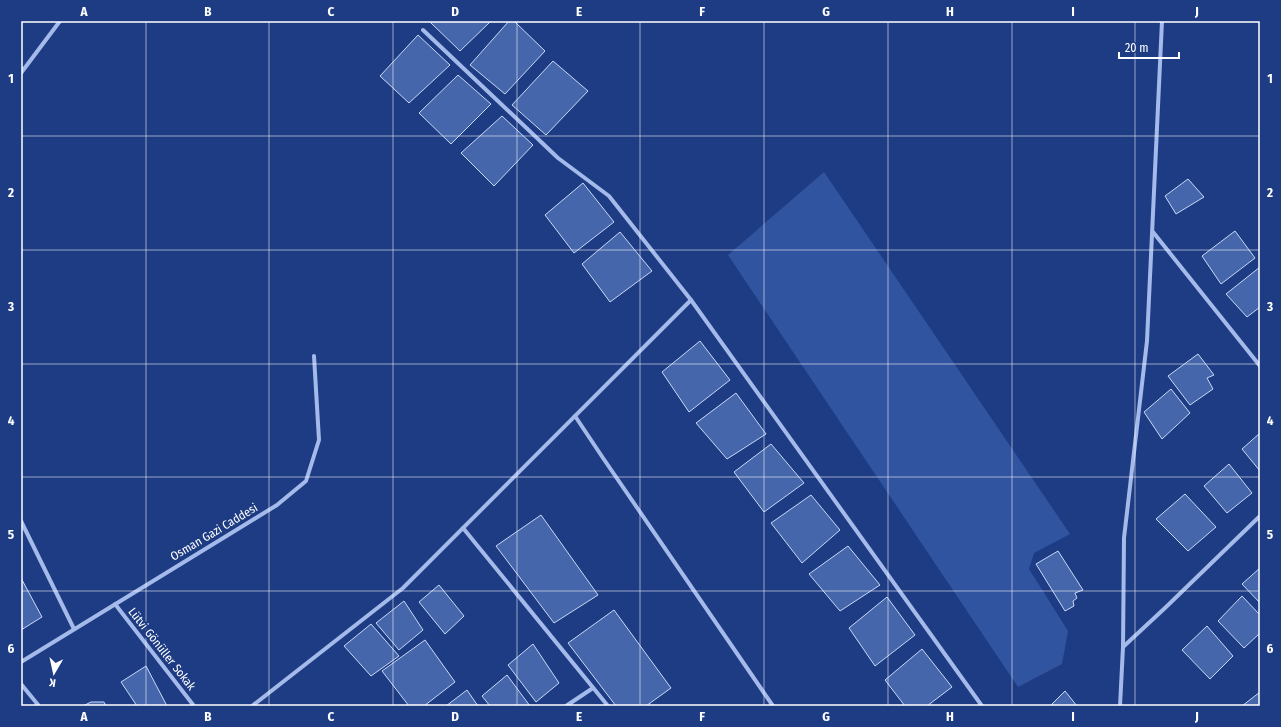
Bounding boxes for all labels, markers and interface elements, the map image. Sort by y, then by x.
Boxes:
text: A [79,4,88,19]
text: B [204,4,212,19]
text: C [328,4,335,19]
text: D [451,4,459,19]
text: E [576,4,582,19]
text: F [699,4,705,19]
text: G [822,4,830,19]
text: H [946,4,954,19]
text: I [1071,4,1075,19]
text: J [1194,4,1199,19]
scale bar [1119,34,1179,60]
text: 20 m [1125,41,1149,55]
text: 1 [8,71,14,86]
text: 1 [1267,71,1273,86]
text: 2 [7,185,14,200]
text: 2 [1266,185,1273,200]
text: 3 [7,299,14,314]
text: 3 [1266,299,1273,314]
text: 4 [8,413,15,428]
text: 4 [1267,413,1274,428]
street label: Osman Gazi Caddesi [168,500,260,564]
text: 5 [8,527,14,542]
text: 5 [1267,527,1273,542]
street label: Lütvi Gönüller Sokak [126,605,199,693]
text: 6 [8,641,15,656]
text: 6 [1267,641,1274,656]
north arrow [34,653,74,693]
text: K [48,675,57,689]
text: A [79,709,88,724]
text: B [204,709,212,724]
text: C [328,709,335,724]
text: D [451,709,459,724]
text: E [576,709,582,724]
text: F [699,709,705,724]
text: G [822,709,830,724]
text: H [946,709,954,724]
text: I [1071,709,1075,724]
text: J [1194,709,1199,724]

